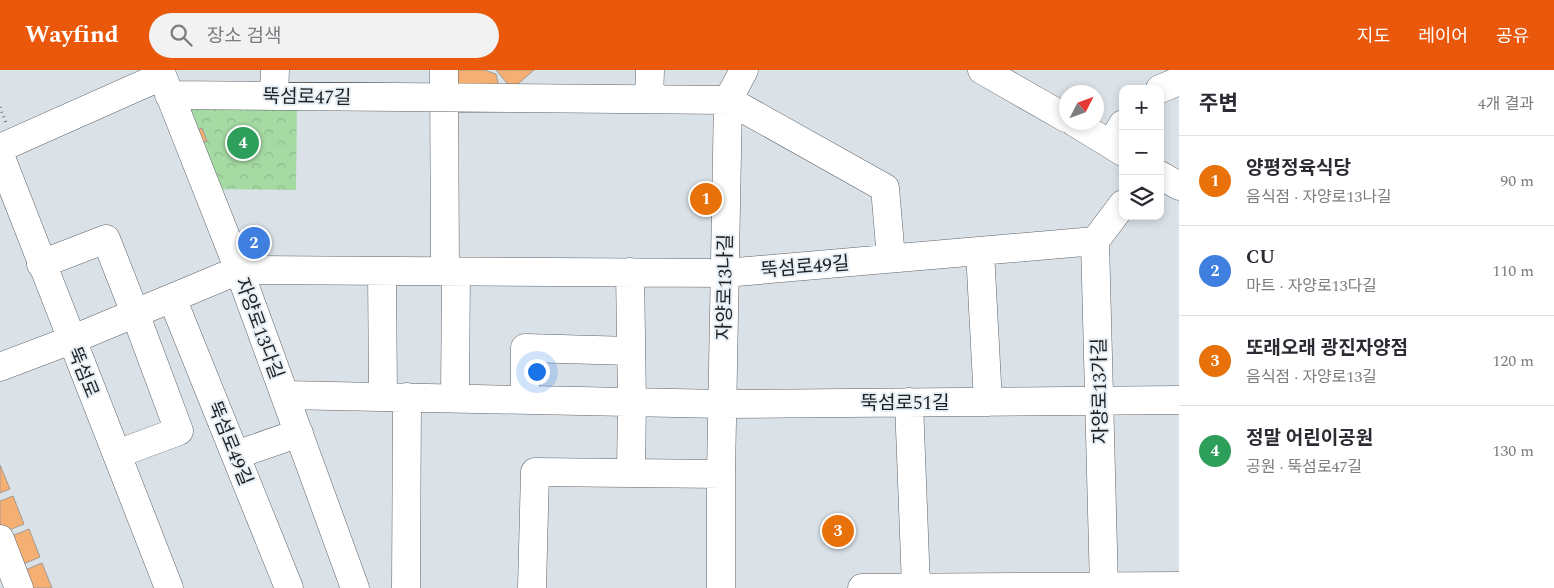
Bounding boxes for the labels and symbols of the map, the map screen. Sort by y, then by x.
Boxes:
street label: 뚝섬로47길 [262,82,352,113]
north arrow [1059,85,1104,130]
pin: 4 [227,124,259,162]
pin: 1 [690,180,722,218]
pin: 2 [238,224,270,262]
street label: 자양로13나길 [710,234,741,340]
street label: 뚝섬로49길 [760,249,851,286]
street label: 자양로13다길 [227,274,290,383]
street label: 자양로13가길 [1085,338,1116,444]
street label: 뚝섬로 [59,343,106,402]
your location [524,359,550,385]
street label: 뚝섬로51길 [861,389,949,418]
street label: 뚝섬로49길 [200,397,260,490]
pin: 3 [822,512,854,550]

